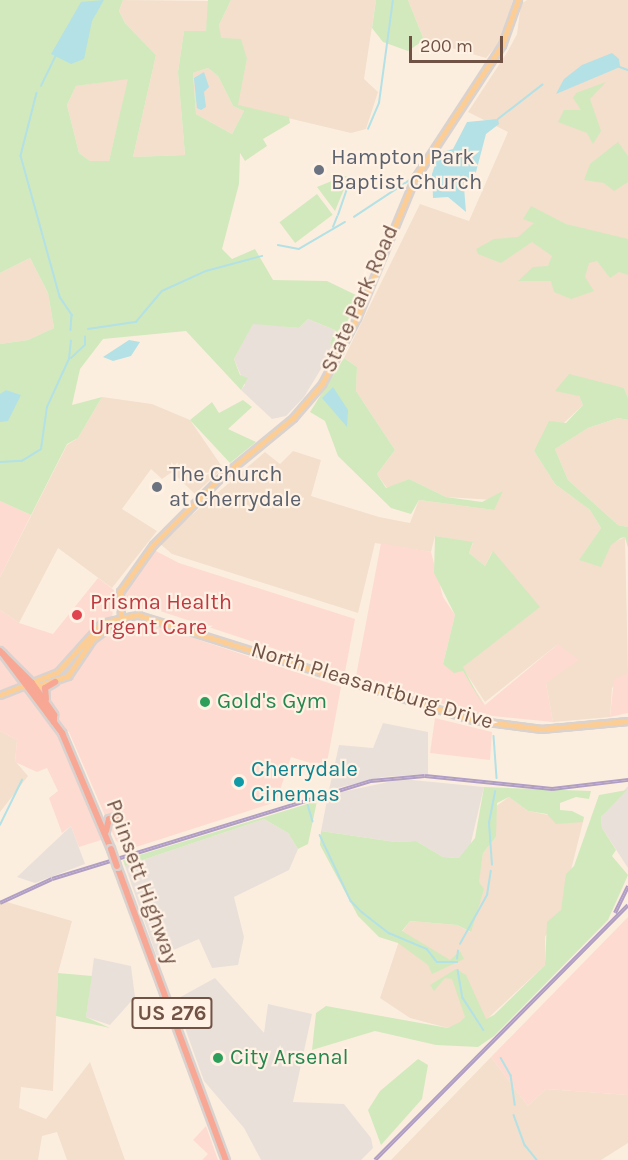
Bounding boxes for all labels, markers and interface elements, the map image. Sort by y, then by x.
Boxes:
scale bar [412,24,506,62]
text: 200 m [420,35,473,57]
place label: Hampton Park Baptist Church [331,144,482,196]
marker: Hampton Park Baptist Church [312,163,326,177]
street label: State Park Road [316,221,404,377]
place label: The Church at Cherrydale [169,461,301,512]
marker: The Church at Cherrydale [150,480,164,494]
place label: Prisma Health Urgent Care [90,589,232,640]
marker: Prisma Health Urgent Care [68,606,86,624]
street label: North Pleasantburg Drive [248,637,496,735]
place label: Gold's Gym [217,689,327,715]
marker: Gold's Gym [198,695,212,709]
place label: Cherrydale Cinemas [251,756,358,807]
marker: Cherrydale Cinemas [232,775,246,789]
street label: Poinsett Highway [100,796,184,968]
road number: US 276 [130,995,214,1031]
place label: City Arsenal [230,1045,349,1071]
marker: City Arsenal [211,1051,225,1065]

